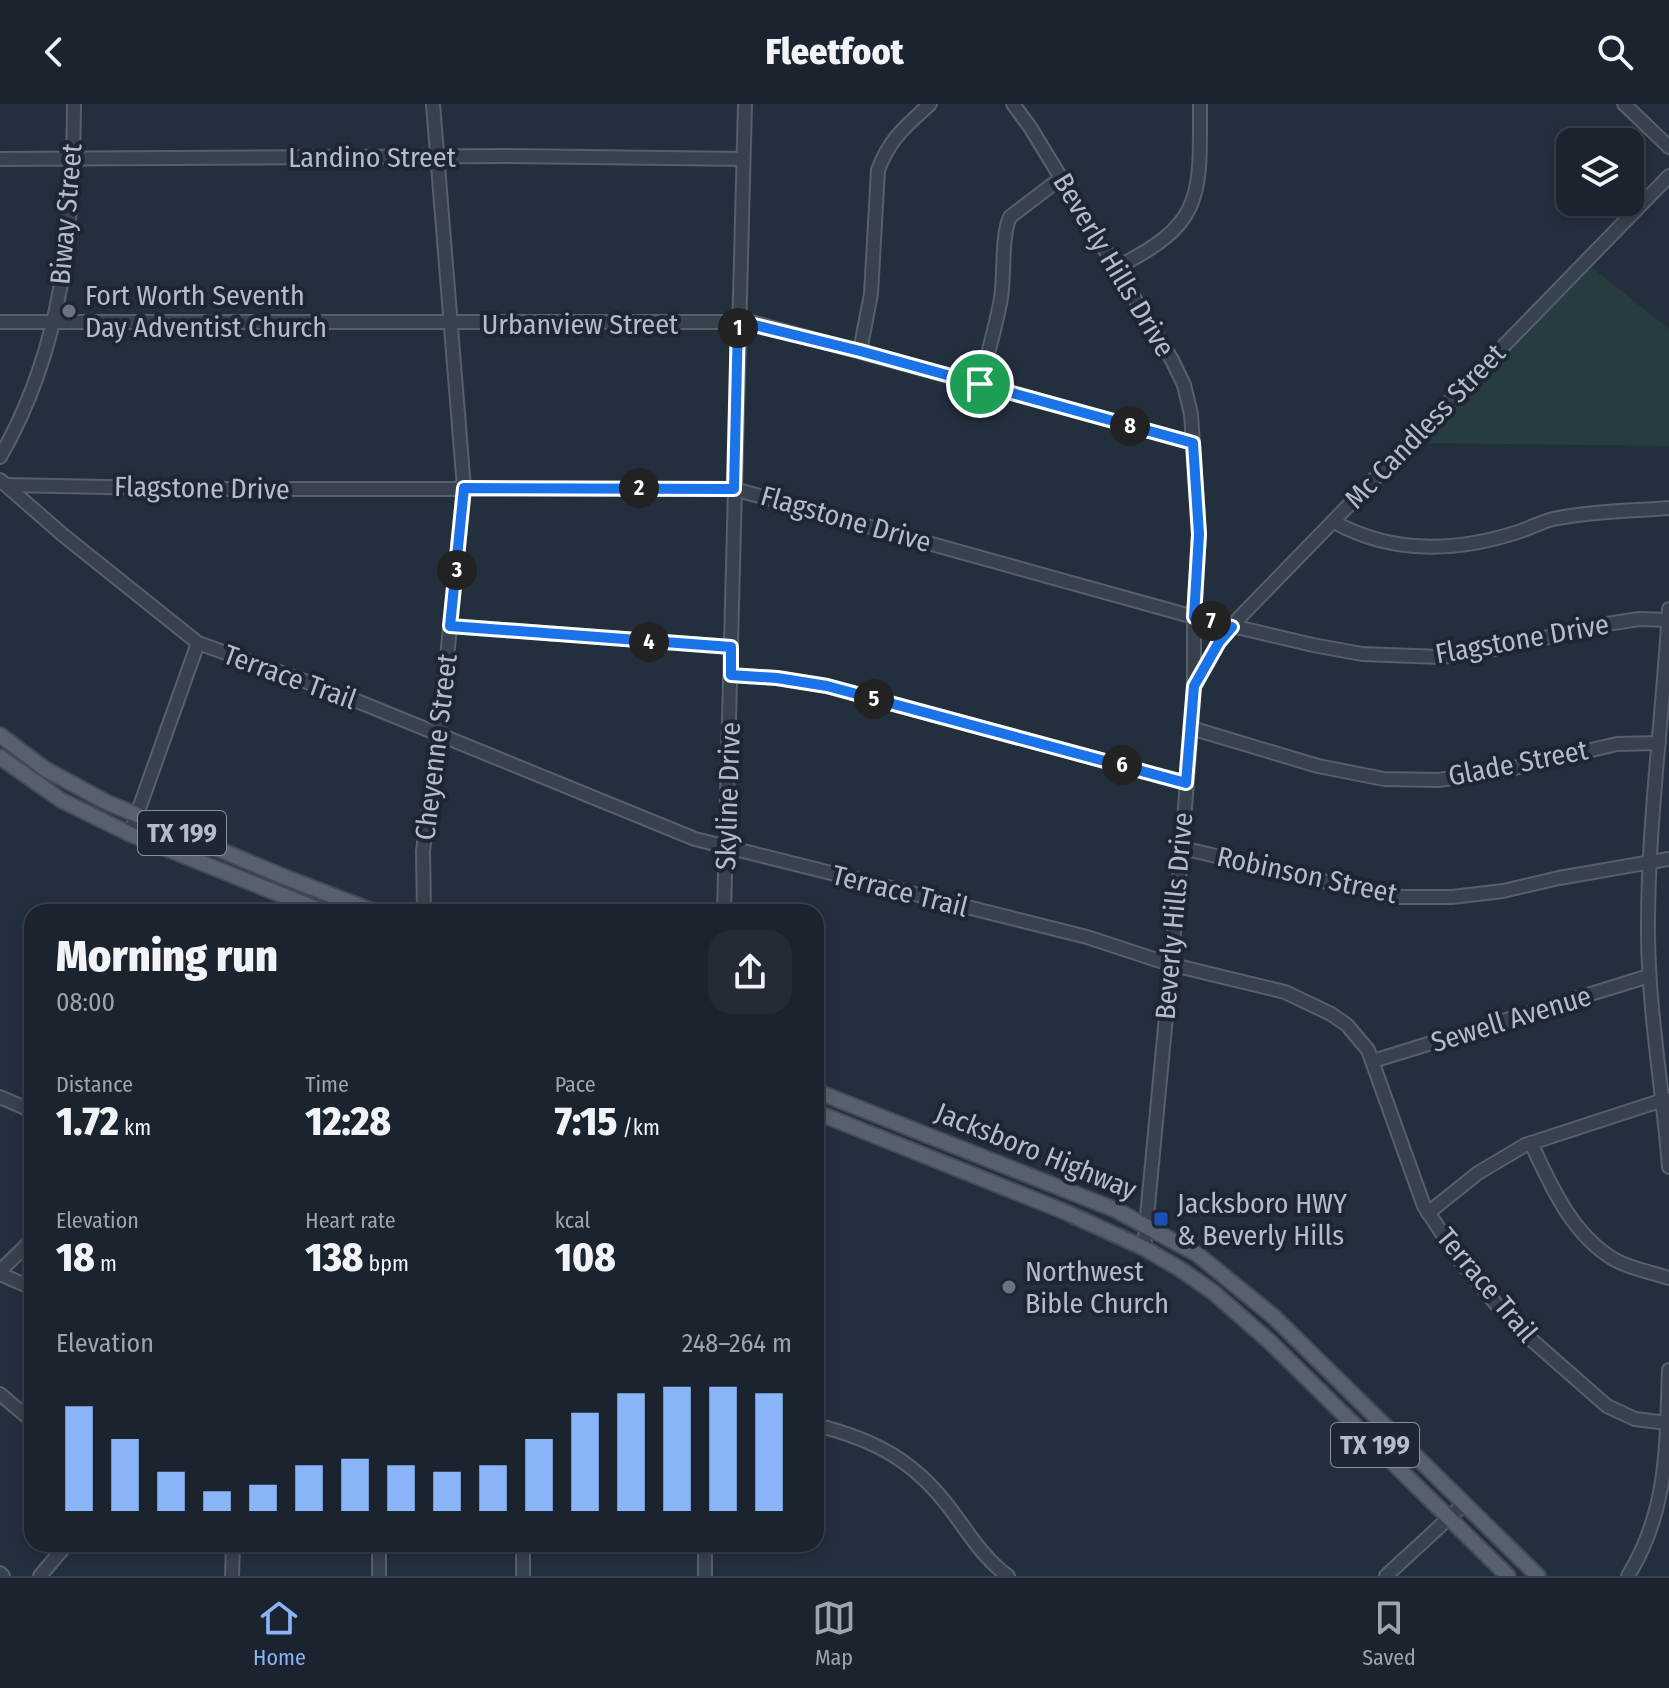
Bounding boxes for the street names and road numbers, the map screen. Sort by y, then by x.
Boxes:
street label: Biway Street [43,141,89,286]
street label: Landino Street [288,141,457,174]
street label: Beverly Hills Drive [1046,167,1182,363]
street label: Urbanview Street [482,308,679,341]
street label: Mc Candless Street [1338,336,1512,515]
street label: Flagstone Drive [114,470,290,506]
street label: Flagstone Drive [757,479,935,559]
street label: Flagstone Drive [1433,608,1611,670]
street label: Terrace Trail [219,638,361,716]
street label: Cheyenne Street [408,651,464,842]
street label: Skyline Drive [709,721,747,871]
street label: Glade Street [1446,733,1591,793]
road number: TX 199 [138,811,226,855]
street label: Beverly Hills Drive [1149,811,1199,1021]
street label: Robinson Street [1214,840,1401,910]
street label: Terrace Trail [829,858,971,924]
street label: Sewell Avenue [1427,979,1595,1059]
street label: Jacksboro Highway [931,1096,1142,1207]
street label: Terrace Trail [1430,1221,1544,1349]
road number: TX 199 [1331,1423,1419,1467]

